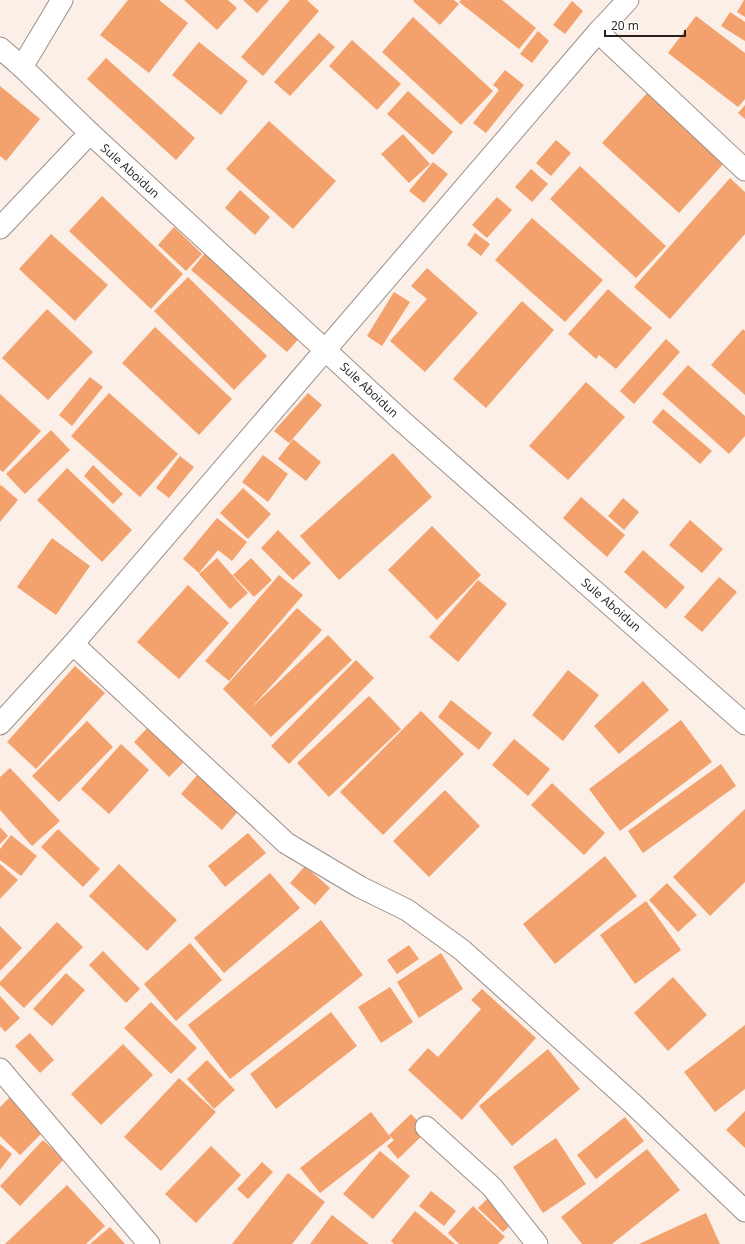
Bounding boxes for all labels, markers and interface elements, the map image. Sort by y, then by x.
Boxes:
scale bar [605,12,685,38]
text: 20 m [611,17,639,34]
street label: Sule Aboidun [97,140,164,202]
street label: Sule Aboidun [336,358,402,421]
street label: Sule Aboidun [578,574,645,635]

